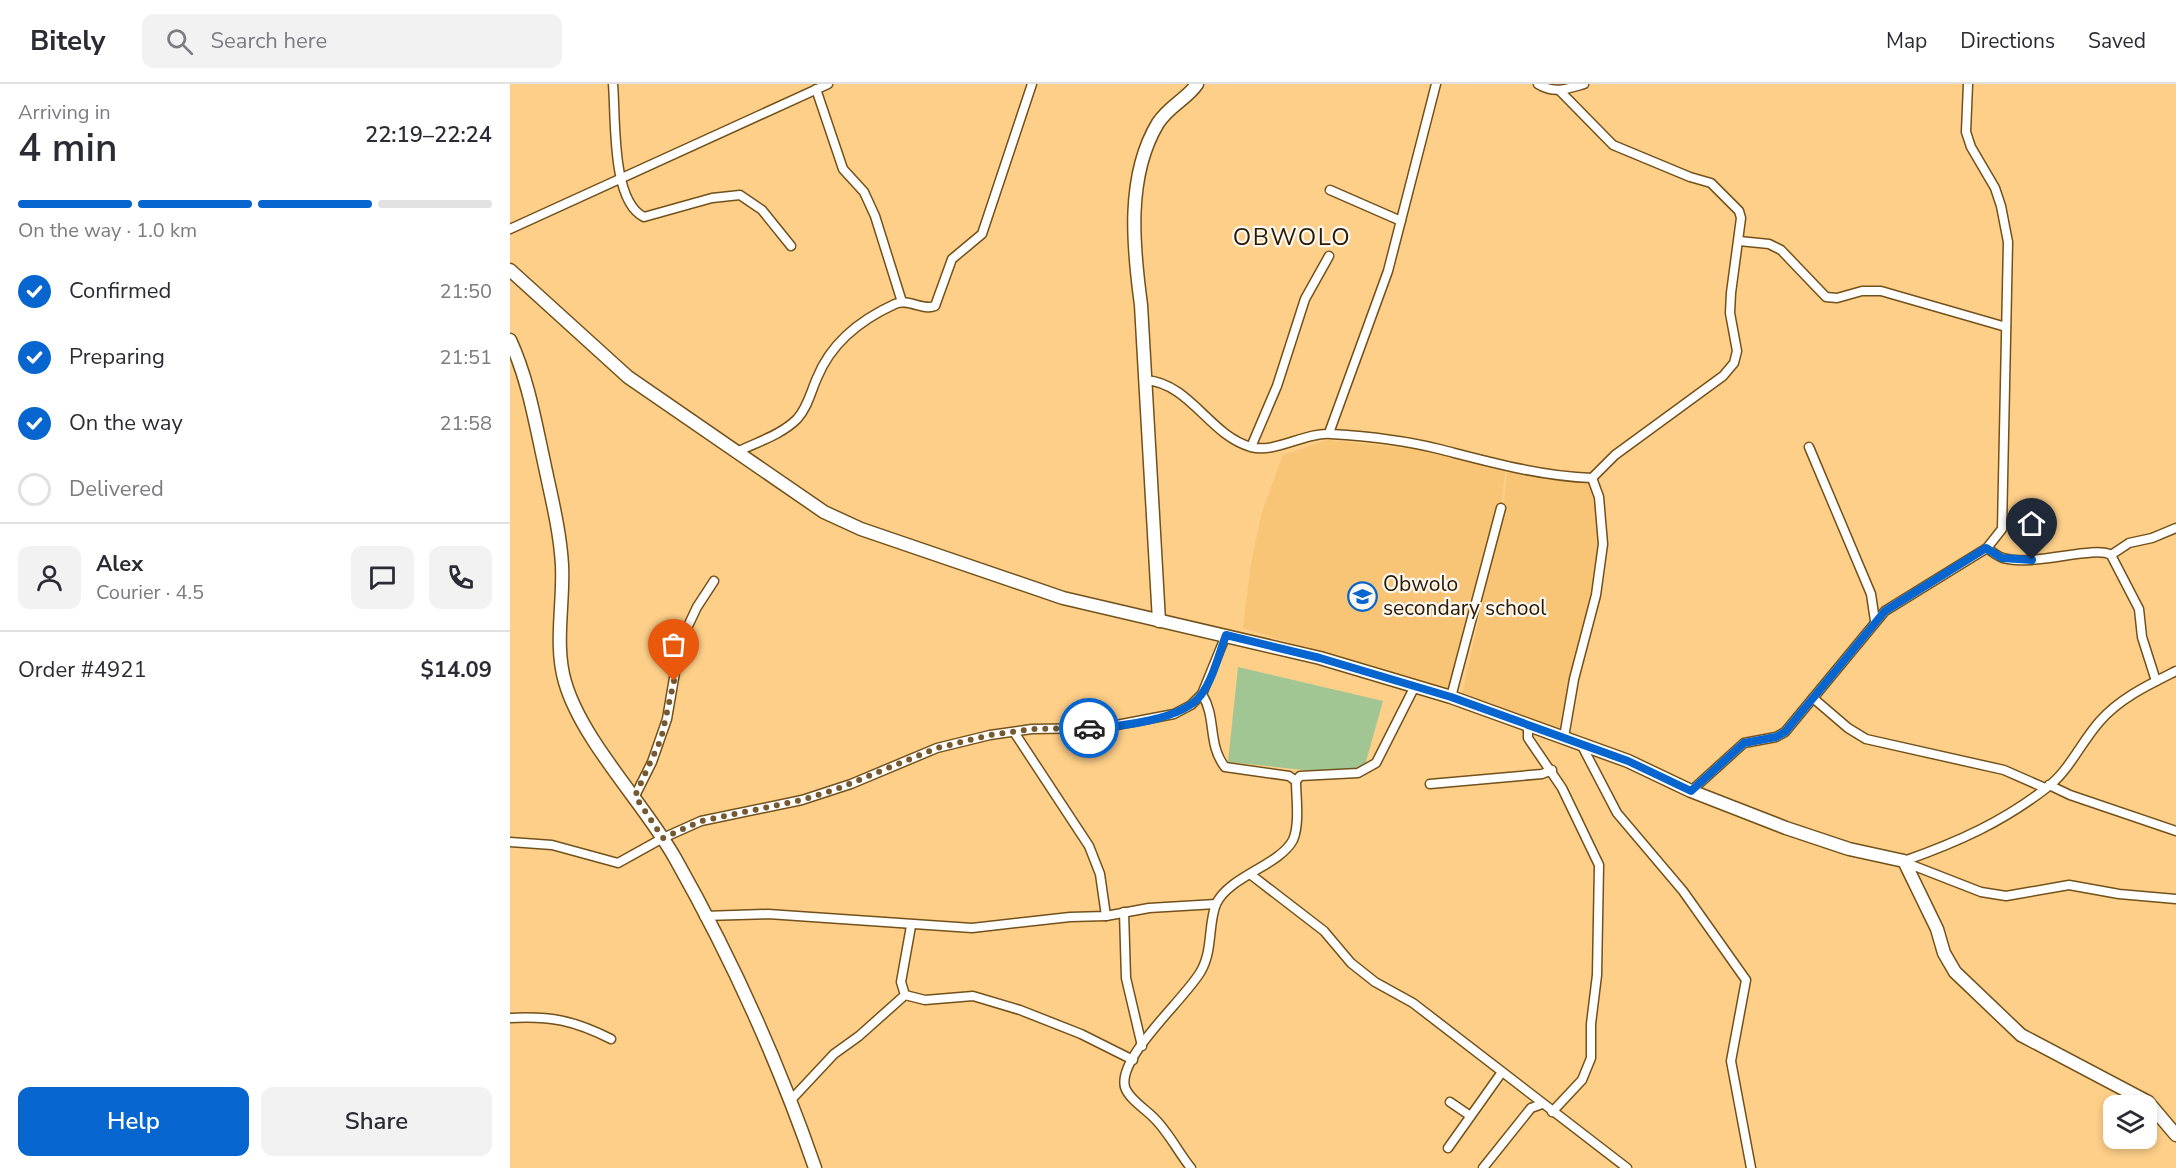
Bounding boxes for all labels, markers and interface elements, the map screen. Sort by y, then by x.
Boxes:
search box [142,14,562,68]
text: Bitely [30,22,106,60]
icon: search [163,25,196,58]
text: Search here [211,26,327,56]
text: Map [1886,27,1927,55]
text: Directions [1960,27,2055,55]
text: Saved [2088,27,2146,55]
text: Arriving in [18,99,111,126]
text: 22:19–22:24 [365,120,492,150]
text: 4 min [18,122,117,175]
text: On the way · 1.0 km [18,217,197,244]
district label: OBWOLO [1233,221,1351,253]
icon: check [18,275,51,308]
text: Confirmed [69,276,171,306]
text: 21:50 [439,278,492,305]
icon: check [18,341,51,374]
text: Preparing [69,342,165,372]
text: 21:51 [439,344,492,371]
icon: check [18,407,51,440]
text: On the way [69,408,183,438]
text: 21:58 [439,410,492,437]
text: Delivered [69,474,164,504]
pin [2006,498,2057,560]
icon: home [2015,507,2048,540]
button: person [18,546,81,609]
button: chat [351,546,414,609]
button: phone [429,546,492,609]
text: Alex [96,549,143,579]
place label: Obwolo secondary school [1383,570,1547,622]
text: Courier · 4.5 [96,579,204,606]
school or university icon: Obwolo secondary school [1346,580,1378,612]
pin [648,619,699,681]
icon: bag [657,628,690,661]
text: Order #4921 [18,655,147,685]
text: $14.09 [421,655,492,685]
courier [1059,698,1119,758]
icon: car [1073,712,1106,745]
button: Help [18,1087,249,1156]
button: Share [261,1087,492,1156]
map controls [2103,1095,2157,1149]
button: layers [2103,1095,2157,1149]

